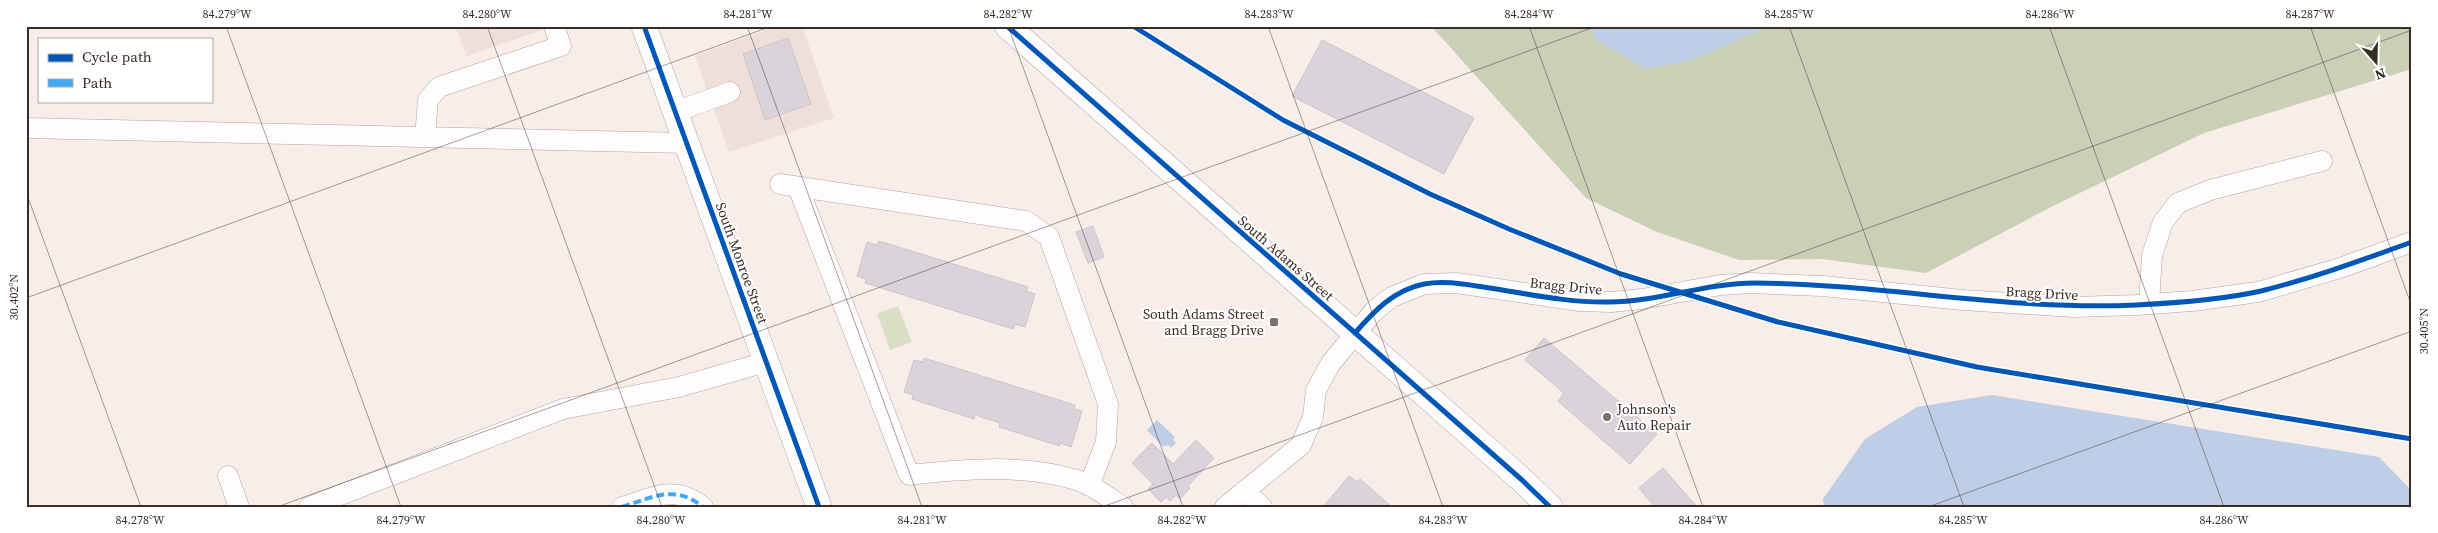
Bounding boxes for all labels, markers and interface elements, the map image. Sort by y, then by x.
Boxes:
text: 84.279°W [202,6,252,22]
text: 84.280°W [462,6,512,22]
text: 84.281°W [723,6,773,22]
text: 84.282°W [983,6,1033,22]
text: 84.283°W [1244,6,1294,22]
text: 84.284°W [1504,6,1554,22]
text: 84.285°W [1764,6,1814,22]
text: 84.286°W [2025,6,2075,22]
text: 84.287°W [2285,6,2335,22]
legend [38,38,212,102]
north arrow [2350,38,2400,88]
text: Cycle path [82,46,152,67]
text: N [2372,63,2389,85]
text: Path [82,72,112,93]
street label: South Monroe Street [711,200,773,327]
street label: South Adams Street [1234,211,1339,306]
street label: Bragg Drive [1529,272,1603,300]
text: 30.402°N [6,274,22,320]
street label: Bragg Drive [2005,281,2079,305]
place label: South Adams Street and Bragg Drive [1143,304,1264,340]
text: 30.405°N [2416,308,2432,354]
marker: South Adams Street and Bragg Drive [1268,316,1280,328]
place label: Johnson's Auto Repair [1616,399,1691,435]
marker: Johnson's Auto Repair [1601,411,1613,423]
text: 84.278°W [115,512,165,528]
text: 84.279°W [376,512,426,528]
text: 84.280°W [636,512,686,528]
text: 84.281°W [897,512,947,528]
text: 84.282°W [1157,512,1207,528]
text: 84.283°W [1418,512,1468,528]
text: 84.284°W [1678,512,1728,528]
text: 84.285°W [1938,512,1988,528]
text: 84.286°W [2199,512,2249,528]

